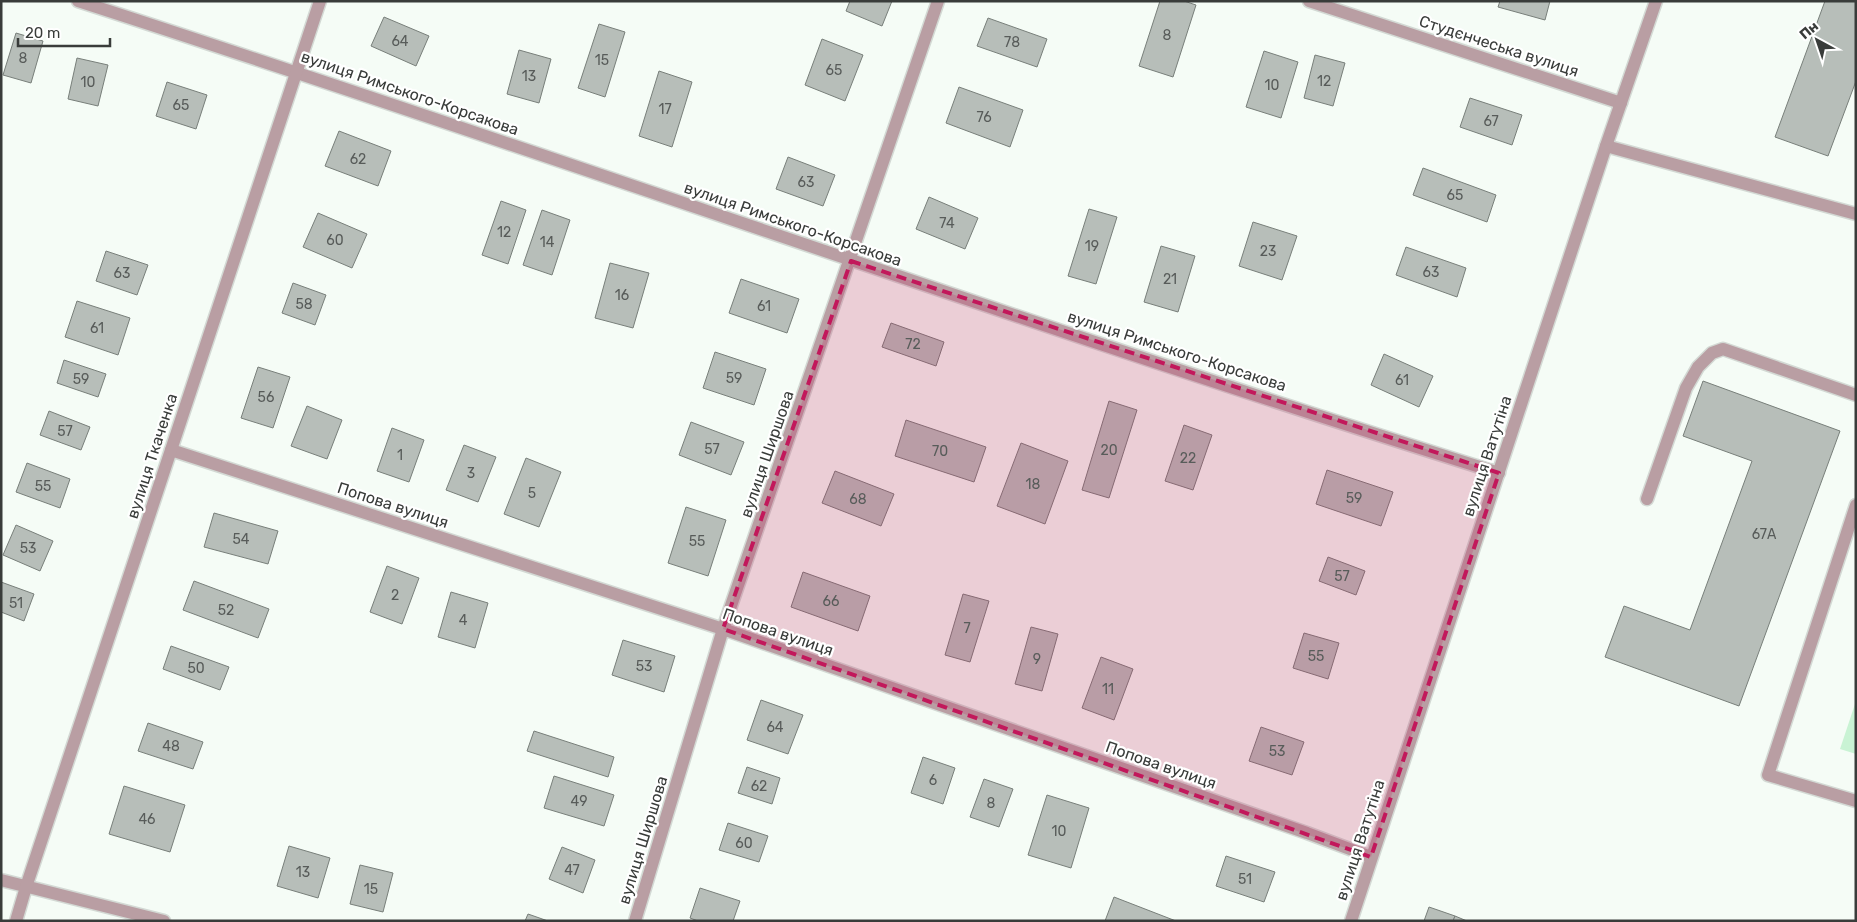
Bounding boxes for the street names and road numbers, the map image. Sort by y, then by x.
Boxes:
street label: Студєнчеська вулиця [1417,11,1581,81]
street label: вулиця Римського-Корсакова [299,47,521,139]
street label: вулиця Римського-Корсакова [682,178,904,270]
street label: вулиця Римського-Корсакова [1065,307,1289,395]
street label: вулиця Ширшова [736,388,798,520]
street label: вулиця Ткаченка [123,391,181,521]
street label: вулиця Ватутіна [1459,393,1515,519]
street label: Попова вулиця [335,478,451,532]
street label: Попова вулиця [720,604,836,660]
street label: Попова вулиця [1103,737,1219,793]
street label: вулиця Ширшова [614,774,672,906]
street label: вулиця Ватутіна [1332,777,1388,903]

